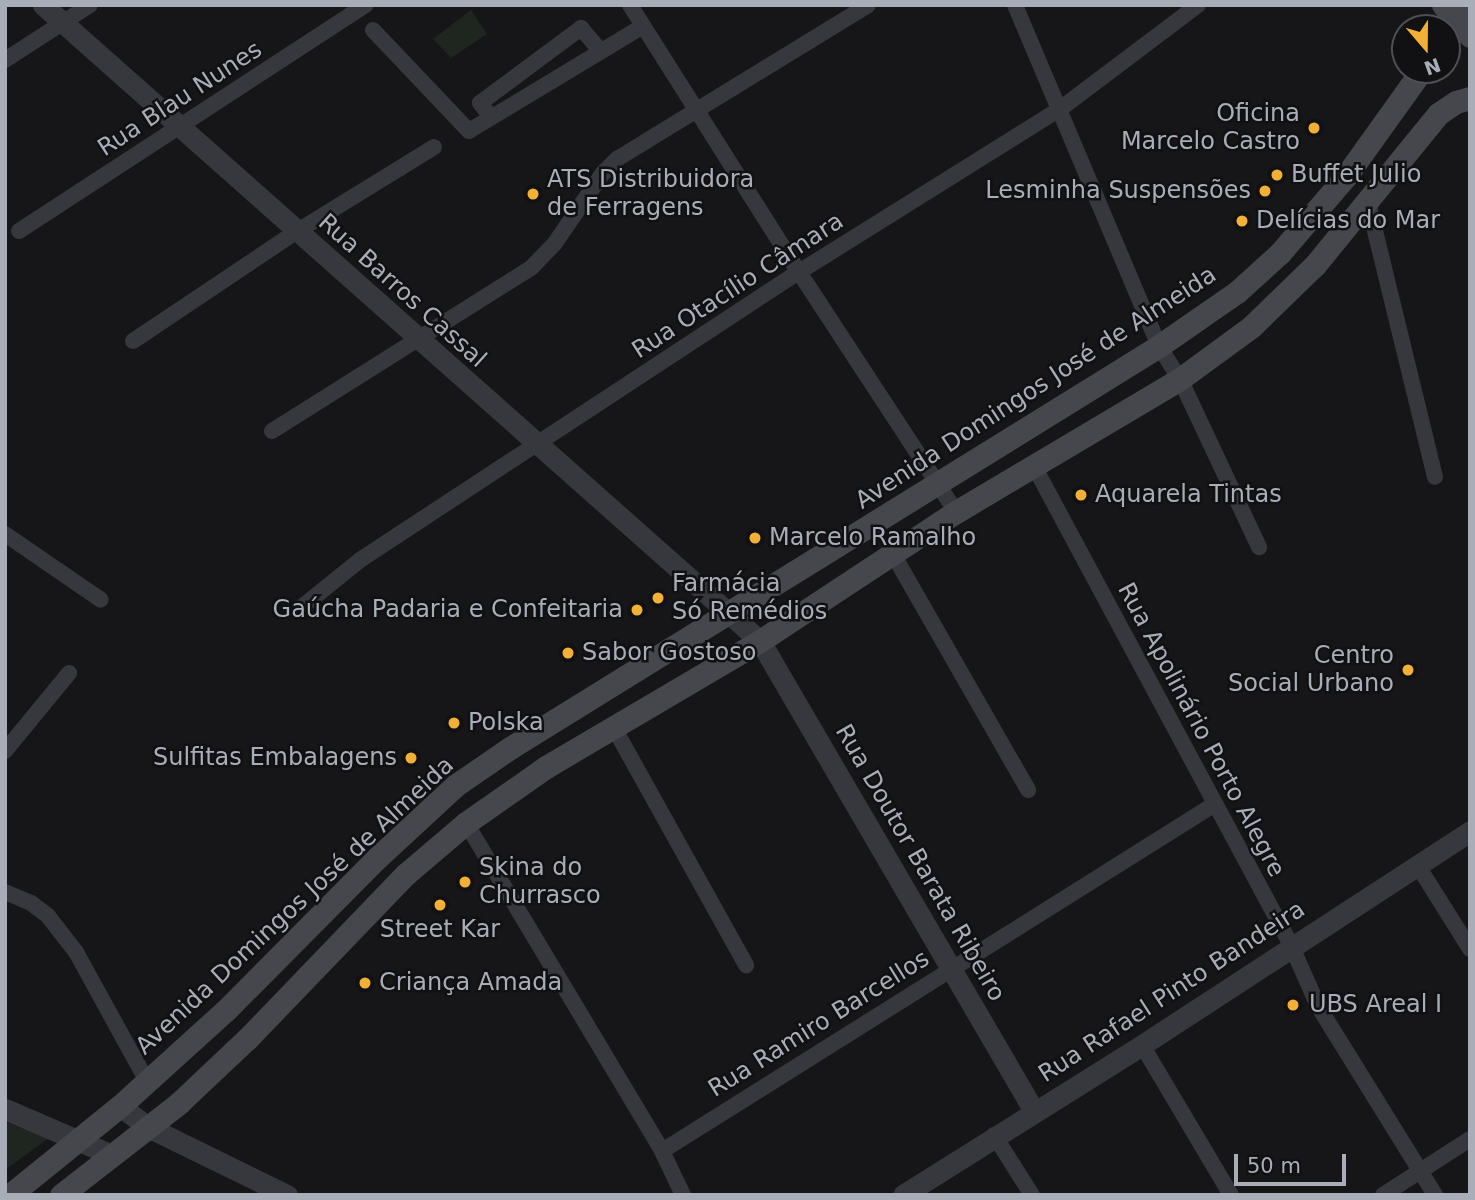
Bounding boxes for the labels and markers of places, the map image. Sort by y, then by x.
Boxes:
place label: Oficina Marcelo Castro [1121,100,1300,156]
marker: Oficina Marcelo Castro [1306,120,1322,136]
place label: Buffet Julio [1291,161,1421,189]
place label: ATS Distribuidora de Ferragens [547,166,754,222]
marker: Buffet Julio [1269,167,1285,183]
place label: Lesminha Suspensões [985,177,1251,205]
marker: Lesminha Suspensões [1257,183,1273,199]
marker: ATS Distribuidora de Ferragens [525,186,541,202]
place label: Delícias do Mar [1256,207,1440,235]
marker: Delícias do Mar [1234,213,1250,229]
place label: Aquarela Tintas [1095,481,1282,509]
marker: Aquarela Tintas [1073,487,1089,503]
place label: Marcelo Ramalho [769,524,976,552]
marker: Marcelo Ramalho [747,530,763,546]
place label: Farmácia Só Remédios [672,570,827,626]
marker: Farmácia Só Remédios [650,590,666,606]
place label: Gaúcha Padaria e Confeitaria [273,596,623,624]
marker: Gaúcha Padaria e Confeitaria [629,602,645,618]
place label: Sabor Gostoso [582,639,756,667]
place label: Centro Social Urbano [1228,642,1394,698]
marker: Sabor Gostoso [560,645,576,661]
marker: Centro Social Urbano [1400,662,1416,678]
place label: Polska [468,709,544,737]
marker: Polska [446,715,462,731]
place label: Sulfitas Embalagens [153,744,397,772]
marker: Sulfitas Embalagens [403,750,419,766]
place label: Skina do Churrasco [479,854,601,910]
marker: Skina do Churrasco [457,874,473,890]
marker: Street Kar [432,897,448,913]
place label: Street Kar [380,916,500,944]
place label: Criança Amada [379,969,562,997]
marker: Criança Amada [357,975,373,991]
place label: UBS Areal I [1309,991,1442,1019]
marker: UBS Areal I [1283,995,1303,1015]

